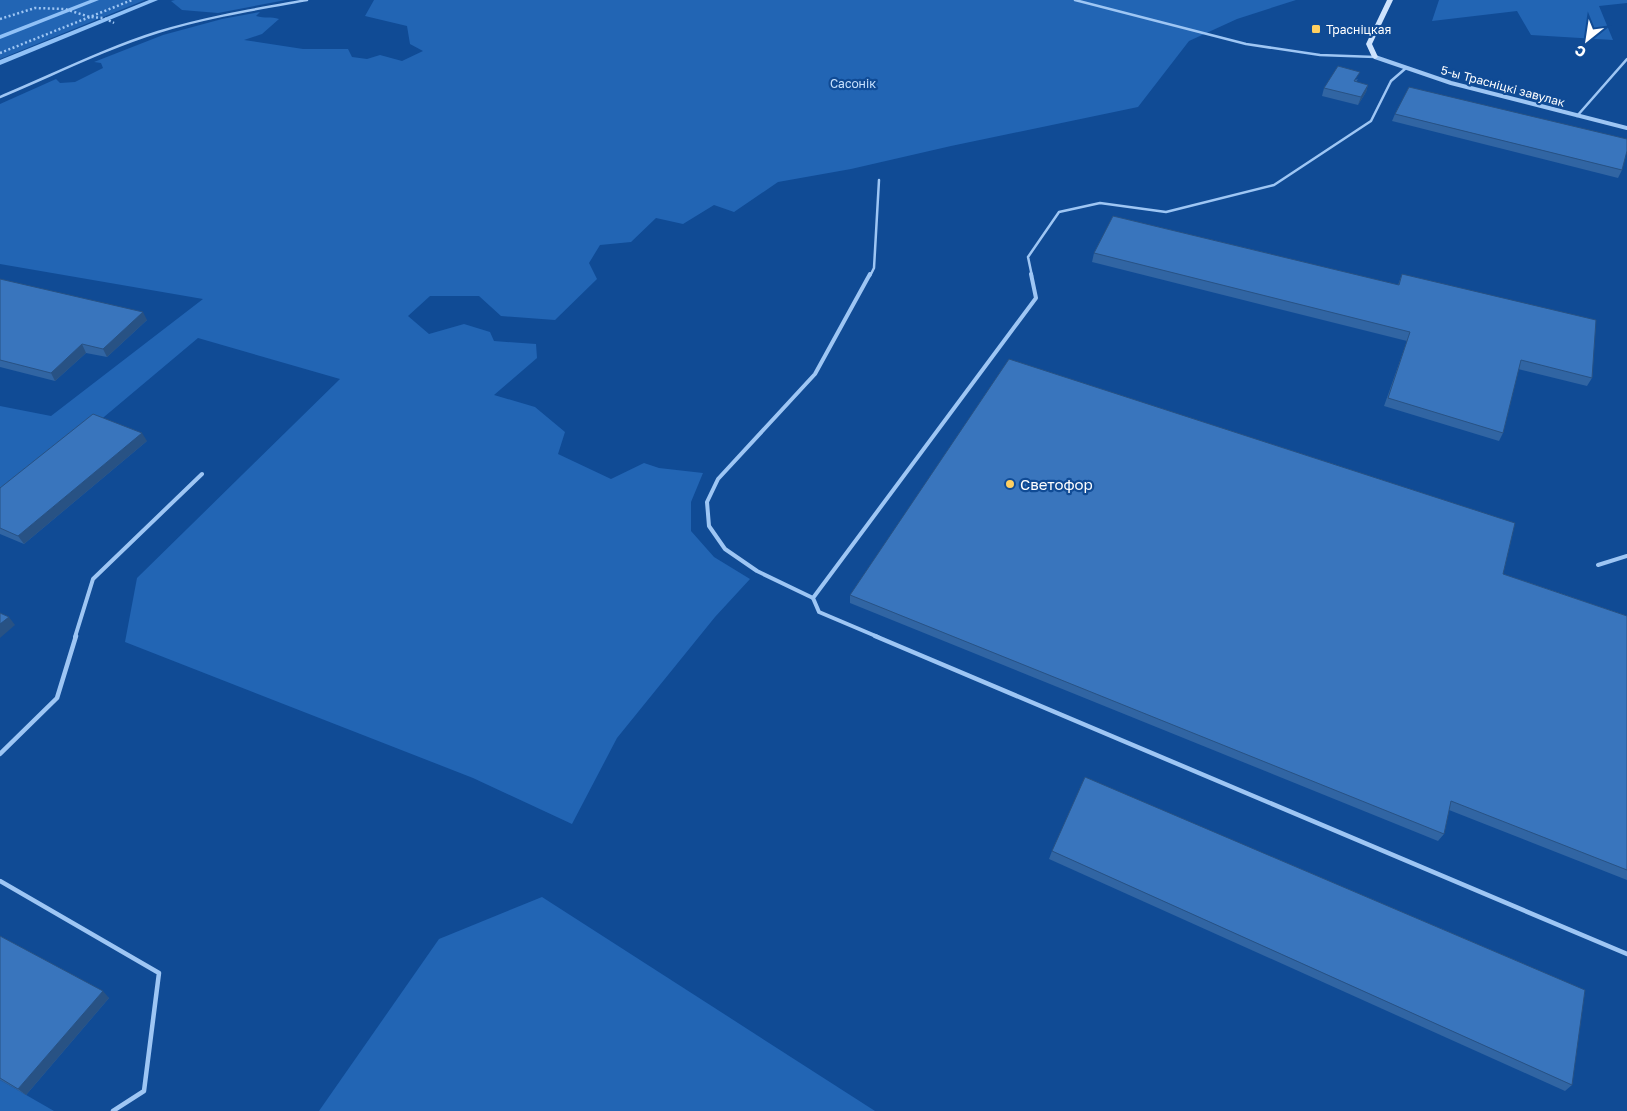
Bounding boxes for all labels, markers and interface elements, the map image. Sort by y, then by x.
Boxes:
north arrow [1562,15,1612,65]
place label: Трасніцкая [1326,22,1391,37]
marker: Трасніцкая [1310,23,1322,35]
text: С [1572,42,1589,62]
street label: 5-ы Трасніцкі завулак [1439,62,1567,110]
park label: Сасонік [830,76,876,91]
place label: Светофор [1020,475,1093,493]
marker: Светофор [1004,478,1016,490]

